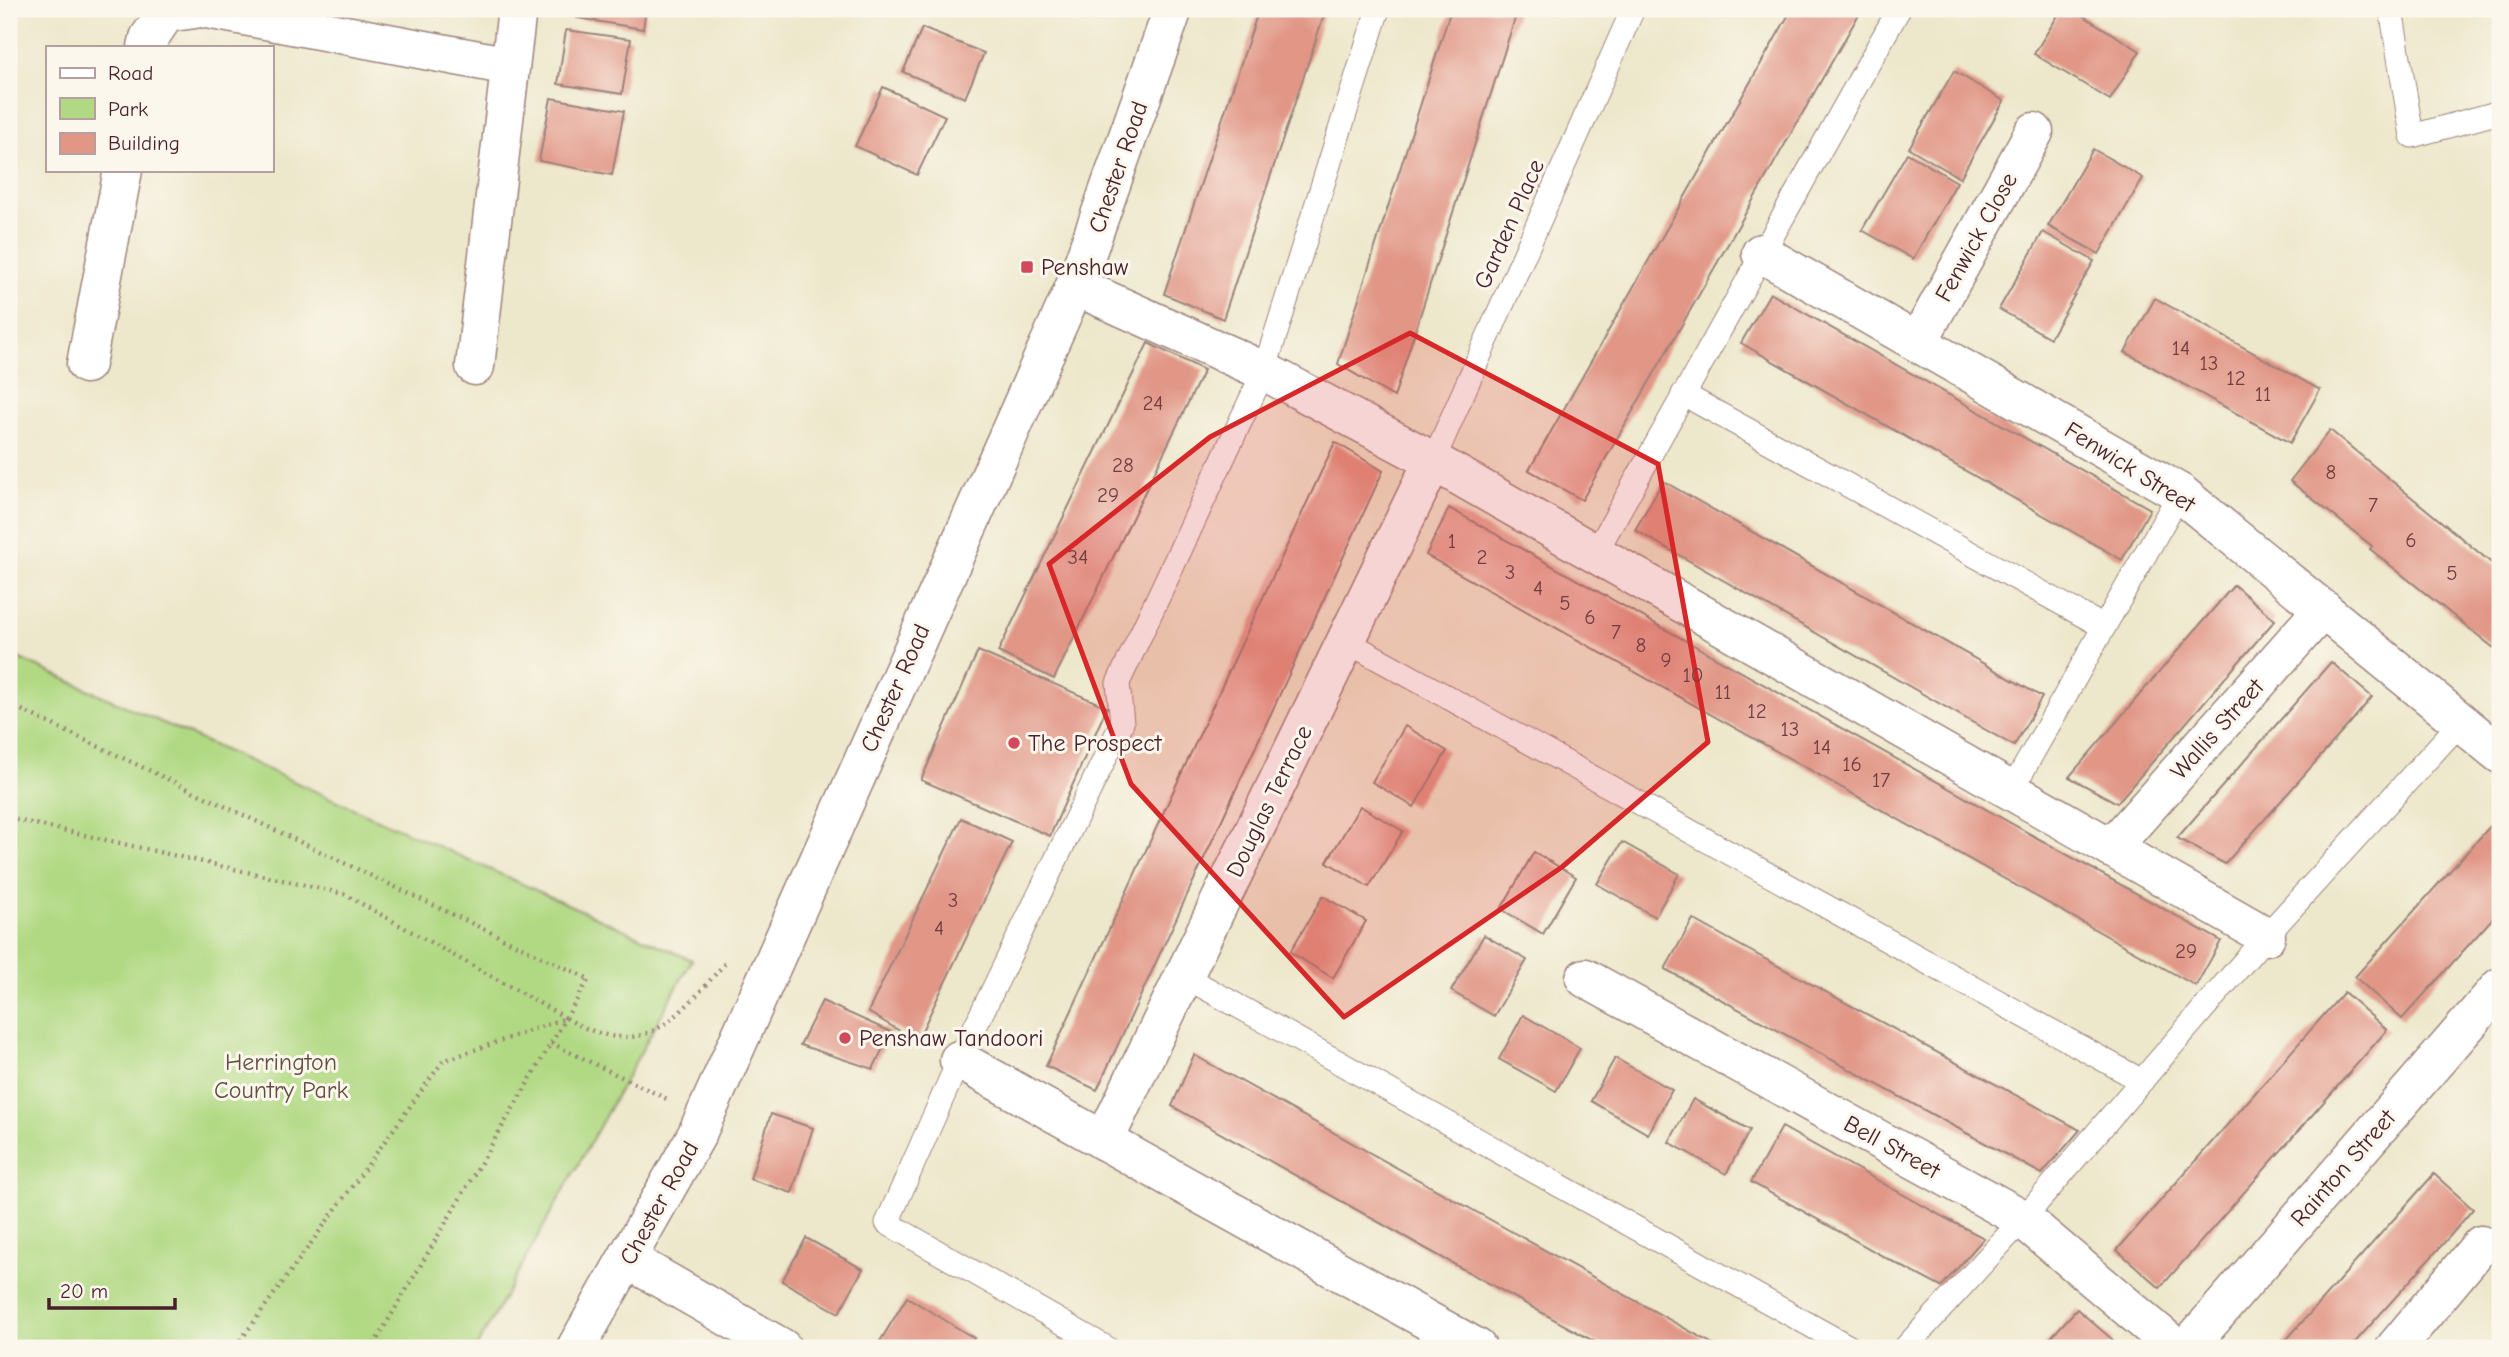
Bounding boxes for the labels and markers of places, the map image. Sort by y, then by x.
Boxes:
place label: Penshaw [1041,253,1129,281]
marker: Penshaw [1019,259,1035,275]
place label: The Prospect [1028,729,1163,757]
marker: The Prospect [1006,735,1022,751]
place label: Penshaw Tandoori [859,1024,1043,1052]
marker: Penshaw Tandoori [837,1030,853,1046]

